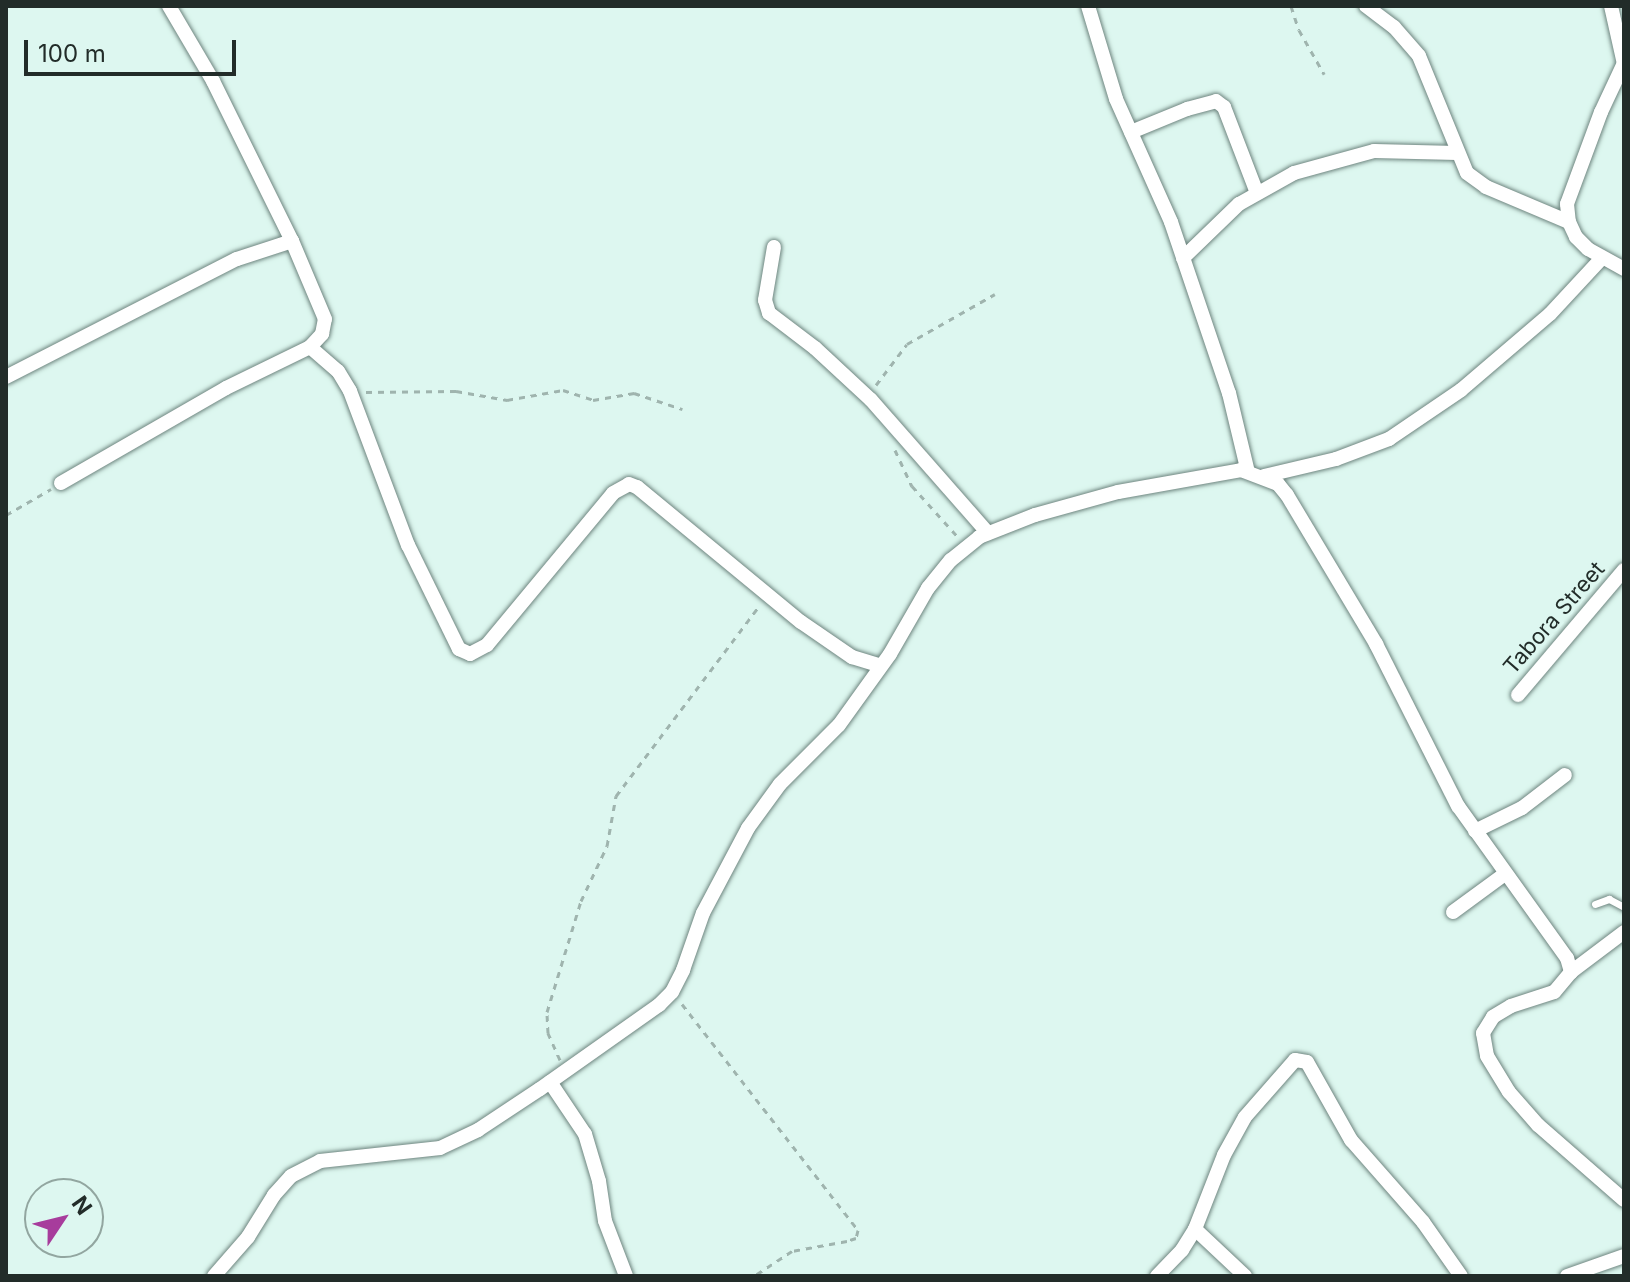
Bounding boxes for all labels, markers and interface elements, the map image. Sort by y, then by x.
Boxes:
scale bar [28,24,240,74]
text: 100 m [38,39,106,68]
street label: Tabora Street [1498,556,1610,680]
north arrow [24,1178,104,1258]
text: N [67,1191,97,1220]

